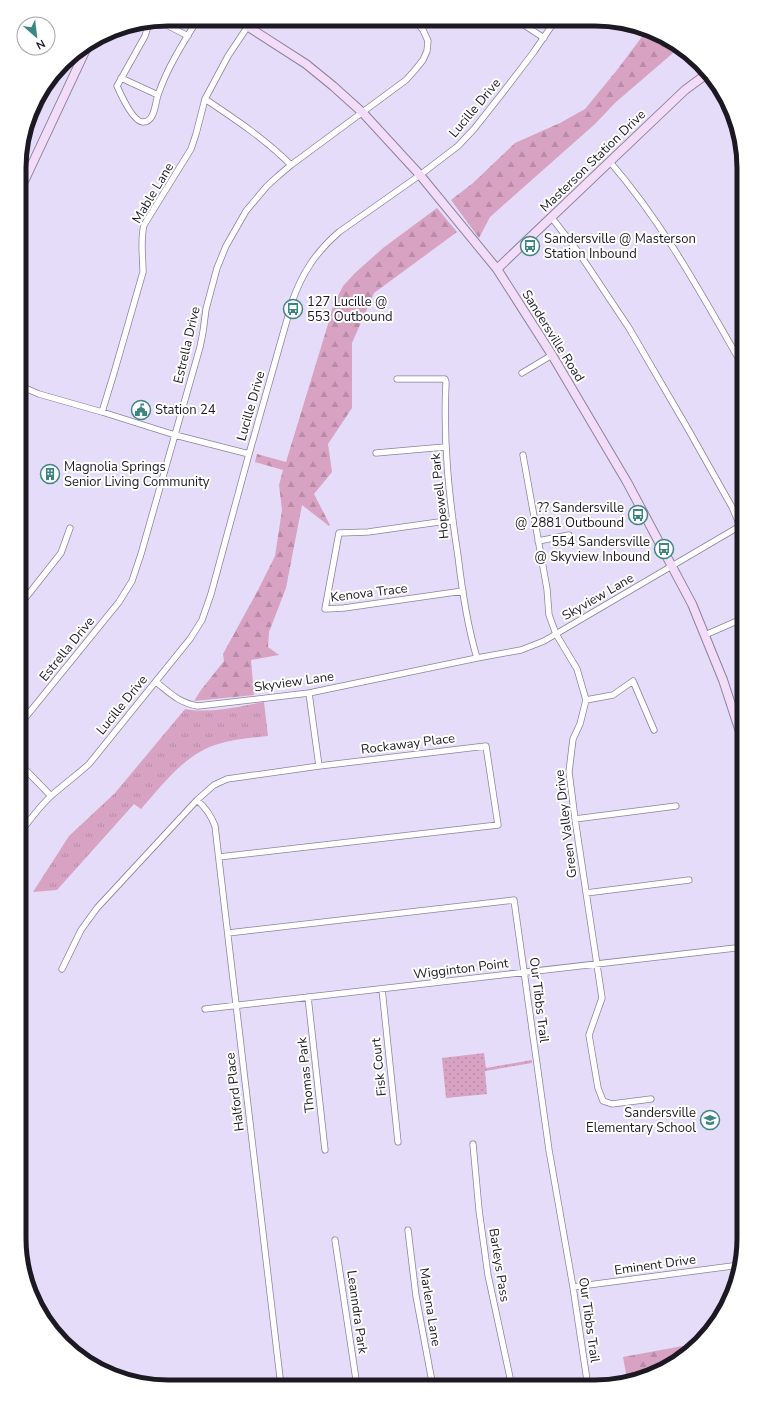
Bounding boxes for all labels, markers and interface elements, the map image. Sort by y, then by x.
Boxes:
north arrow [16,16,56,56]
text: N [33,36,48,53]
street label: Lucille Drive [445,75,505,141]
street label: Masterson Station Drive [536,106,650,216]
street label: Mable Lane [128,159,178,227]
place label: Sandersville @ Masterson Station Inbound [544,230,696,263]
bus stop icon: Sandersville @ Masterson Station Inbound [519,235,541,257]
street label: Sandersville Road [517,287,589,385]
place label: 127 Lucille @ 553 Outbound [307,293,393,326]
bus stop icon: 127 Lucille @ 553 Outbound [282,298,304,320]
street label: Estrella Drive [169,305,205,385]
street label: Lucille Drive [232,369,270,443]
public building icon: Station 24 [130,399,152,421]
place label: Station 24 [155,401,216,419]
street label: Hopewell Park [426,452,453,540]
place label: Magnolia Springs Senior Living Community [64,458,210,491]
building icon: Magnolia Springs Senior Living Community [39,463,61,485]
place label: ?? Sandersville @ 2881 Outbound [515,499,624,532]
bus stop icon: ?? Sandersville @ 2881 Outbound [627,504,649,526]
place label: 554 Sandersville @ Skyview Inbound [535,533,650,566]
bus stop icon: 554 Sandersville @ Skyview Inbound [653,538,675,560]
street label: Skyview Lane [559,569,637,625]
street label: Kenova Trace [330,579,409,607]
street label: Estrella Drive [35,613,99,685]
street label: Skyview Lane [253,667,335,696]
street label: Lucille Drive [92,671,152,739]
street label: Rockaway Place [360,729,456,759]
street label: Green Valley Drive [550,769,582,879]
street label: Wigginton Point [412,954,510,984]
street label: Our Tibbs Trail [525,956,553,1044]
street label: Thomas Park [293,1036,319,1114]
street label: Fisk Court [367,1036,391,1097]
street label: Halford Place [221,1052,249,1132]
place label: Sandersville Elementary School [586,1104,696,1137]
school or university icon: Sandersville Elementary School [699,1109,721,1131]
street label: Barleys Pass [484,1227,514,1303]
street label: Eminent Drive [613,1250,697,1280]
street label: Marlena Lane [415,1266,445,1348]
street label: Leanndra Park [342,1269,372,1355]
street label: Our Tibbs Trail [574,1276,604,1364]

